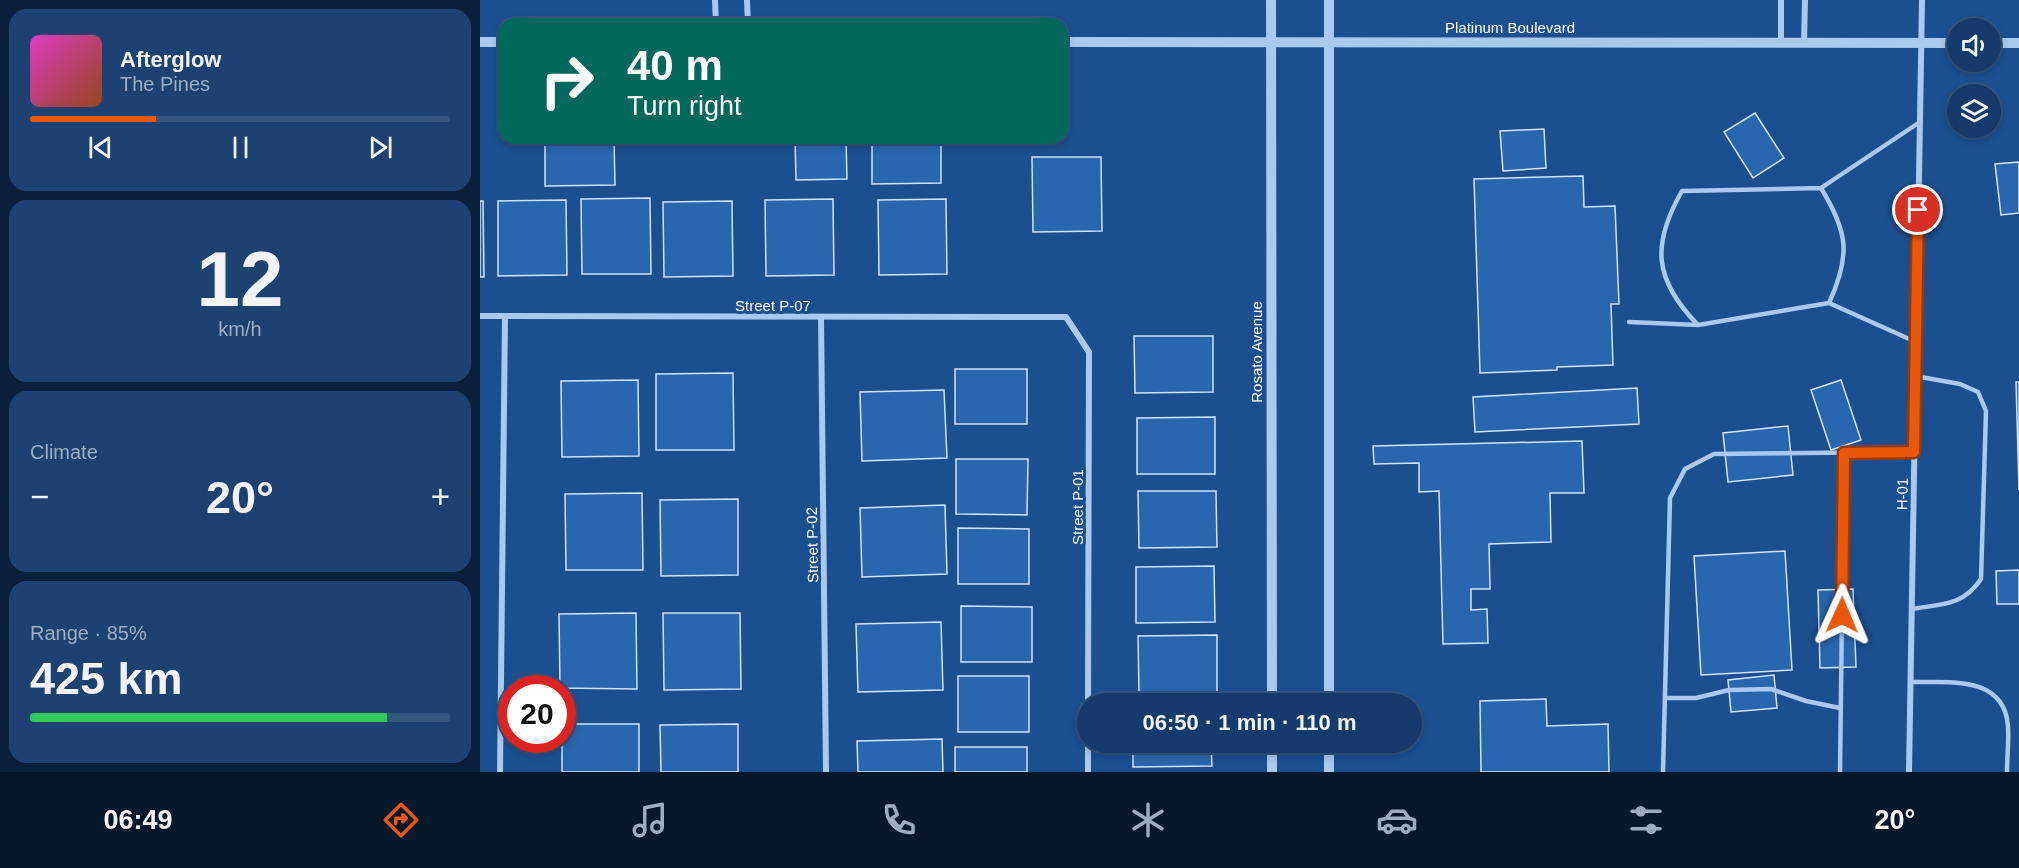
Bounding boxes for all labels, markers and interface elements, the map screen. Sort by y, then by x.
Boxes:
map controls [1947,18,2001,138]
button: sound [1947,18,2001,72]
street label: Platinum Boulevard [1445,19,1575,36]
icon: right [528,42,606,120]
text: 40 m [627,42,723,89]
text: Afterglow [120,47,221,72]
text: The Pines [120,73,210,95]
button: layers [1947,84,2001,138]
text: Turn right [627,91,742,121]
icon: previous [84,131,117,164]
icon: pause [224,131,257,164]
icon: next [364,131,397,164]
pin [1892,184,1943,235]
icon: arrive [1901,193,1934,226]
text: 12 [197,235,283,323]
street label: Street P-07 [735,297,811,314]
street label: Rosato Avenue [1248,301,1265,403]
text: km/h [218,318,262,340]
text: Climate [30,441,98,463]
street label: Street P-01 [1069,469,1086,545]
text: 20° [206,472,274,523]
text: − [30,478,49,515]
text: + [431,478,450,515]
street label: H-01 [1893,478,1911,510]
street label: Street P-02 [803,507,821,583]
position arrow [1810,583,1874,647]
text: Range · 85% [30,622,147,644]
text: 425 km [30,653,183,704]
speed limit sign: 20 [498,675,576,753]
text: 06:50 · 1 min · 110 m [1143,710,1357,735]
icon: directions [380,799,422,841]
icon: music [629,799,671,841]
icon: phone [878,799,920,841]
icon: climate [1127,799,1169,841]
icon: car [1376,799,1418,841]
icon: filters [1625,799,1667,841]
text: 06:49 [104,805,173,835]
text: 20° [1875,805,1915,835]

